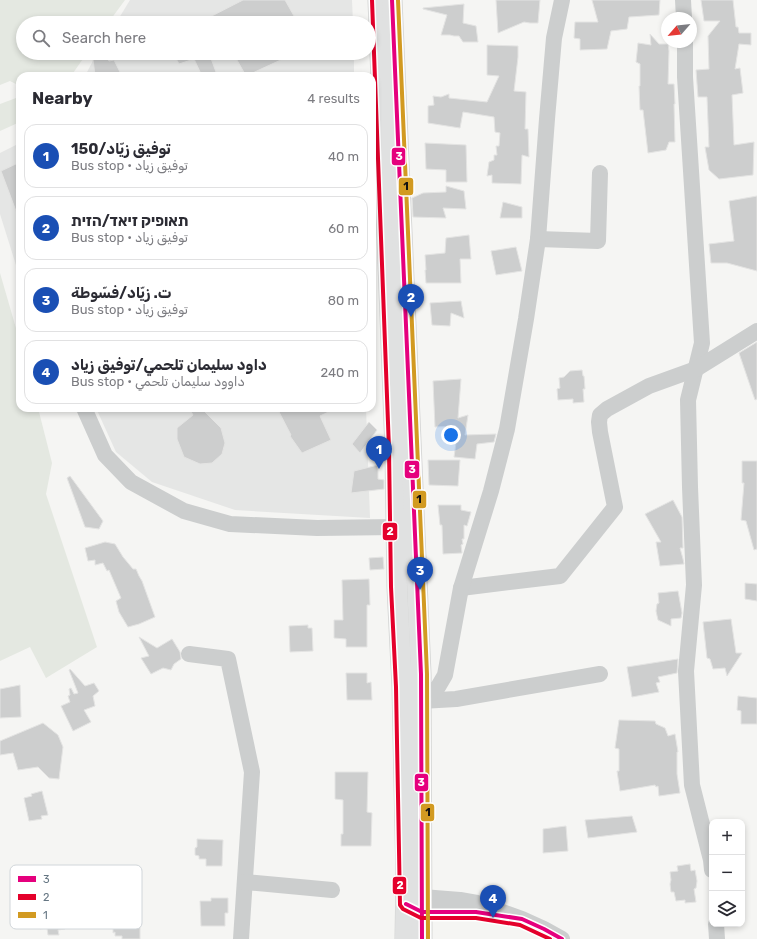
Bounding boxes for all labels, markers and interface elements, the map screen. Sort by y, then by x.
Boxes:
north arrow [661,12,697,48]
search box [16,16,376,60]
icon: search [30,27,52,49]
text: Search here [62,29,146,47]
text: Nearby [32,88,93,108]
text: 4 results [307,91,360,106]
text: توفيق زيّاد/150 [71,140,171,158]
line badge: 3 [391,147,406,166]
text: 1 [43,149,49,164]
text: 40 m [328,149,359,164]
text: 3 [395,150,403,163]
text: Bus stop · توفيق زياد [71,158,188,173]
line badge: 1 [398,177,414,196]
text: 1 [403,180,409,193]
text: תאופיק זיאד/הזית [71,212,188,230]
text: 2 [42,221,50,236]
text: 60 m [328,221,359,236]
text: Bus stop · توفيق زياد [71,230,188,245]
text: ت. زيّاد/فسّوطة [71,284,172,302]
pin: 2 [398,284,424,317]
text: 3 [42,293,50,308]
text: 80 m [328,293,359,308]
text: Bus stop · توفيق زياد [71,302,188,317]
text: داود سليمان تلحمي/توفيق زياد [71,356,267,374]
text: 4 [42,365,50,380]
text: 240 m [320,365,359,380]
text: Bus stop · داوود سليمان تلحمي [71,374,245,389]
your location [441,425,461,445]
pin: 1 [366,436,392,469]
line badge: 3 [404,460,420,479]
text: 3 [408,463,416,476]
line badge: 1 [412,490,427,509]
text: 1 [416,493,422,506]
line badge: 2 [382,522,398,541]
text: 2 [386,525,394,538]
pin: 3 [407,557,433,590]
line badge: 3 [414,773,429,792]
text: 3 [417,776,425,789]
line badge: 1 [420,803,435,822]
text: 1 [425,806,431,819]
map controls [709,819,745,927]
button: + [709,819,745,855]
button: − [709,855,745,891]
legend [10,865,142,929]
text: 3 [43,873,50,886]
line badge: 2 [392,876,407,895]
text: 2 [396,879,404,892]
pin: 4 [480,885,506,918]
text: 2 [43,891,49,904]
button: layers [709,891,745,927]
text: 1 [43,909,48,922]

